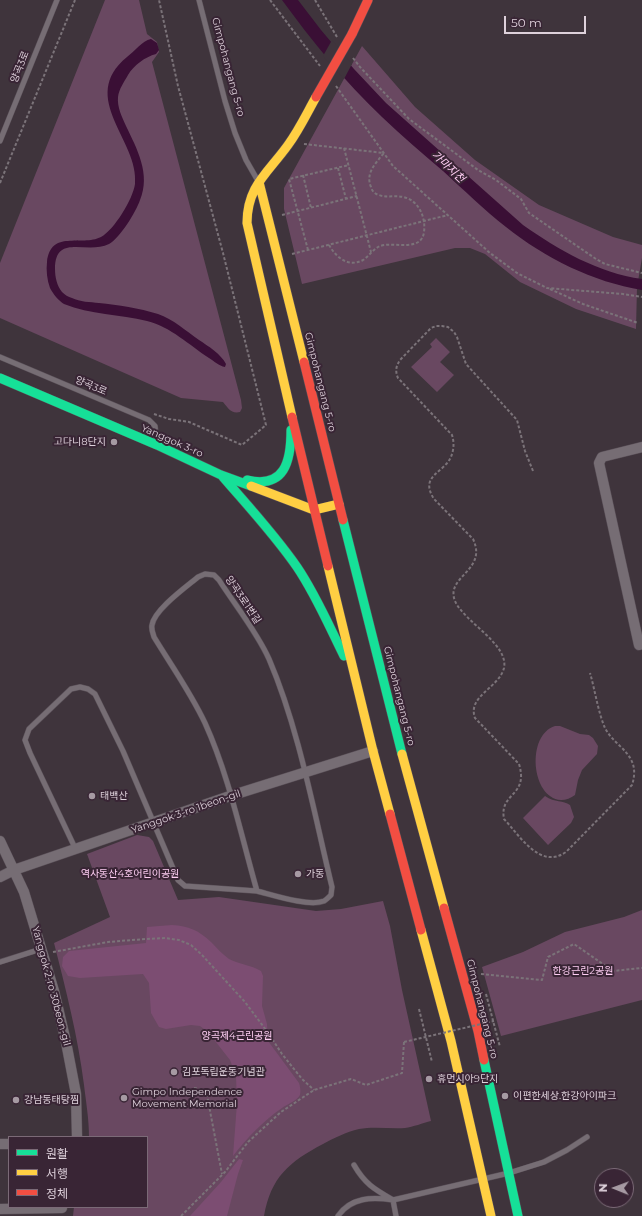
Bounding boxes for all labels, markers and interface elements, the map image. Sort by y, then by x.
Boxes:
scale bar [506,8,588,34]
text: 50 m [511,15,542,30]
street label: Gimpohangang 5-ro [209,16,247,118]
street label: 양곡3로 [8,49,32,85]
water label: 가마지천 [429,148,467,186]
street label: Gimpohangang 5-ro [302,331,338,433]
street label: 양곡3로 [73,374,109,398]
street label: Yanggok 3-ro [139,422,205,460]
place label: 고다니8단지 [54,436,106,448]
marker: 고다니8단지 [109,437,119,447]
street label: 양곡3로1번길 [223,574,263,626]
street label: Gimpohangang 5-ro [381,645,417,747]
street label: Yanggok 3-ro 1beon-gil [130,788,242,836]
place label: 태백산 [100,790,128,802]
marker: 태백산 [87,791,97,801]
park label: 역사동산4호어린이공원 [81,868,179,880]
place label: 가동 [306,868,324,880]
marker: 가동 [293,869,303,879]
street label: Yanggok 2-ro 30beon-gil [29,925,73,1047]
street label: Gimpohangang 5-ro [464,958,500,1060]
park label: 한강근린2공원 [553,965,613,977]
park label: 양곡제4근린공원 [201,1030,273,1042]
place label: 김포독립운동기념관 [182,1066,265,1078]
marker: 김포독립운동기념관 [169,1067,179,1077]
place label: 휴먼시아9단지 [437,1073,498,1085]
marker: 휴먼시아9단지 [424,1074,434,1084]
place label: Gimpo Independence Movement Memorial [132,1086,242,1110]
place label: 이편한세상.한강아이파크 [513,1090,616,1102]
marker: 이편한세상.한강아이파크 [500,1091,510,1101]
marker: Gimpo Independence Movement Memorial [119,1093,129,1103]
place label: 강남동태탕찜 [24,1094,79,1106]
marker: 강남동태탕찜 [11,1095,21,1105]
legend [8,1136,148,1208]
text: 원활 [46,1146,68,1161]
text: 서행 [46,1166,68,1181]
north arrow [594,1168,634,1208]
text: N [596,1183,610,1192]
text: 정체 [46,1186,68,1201]

